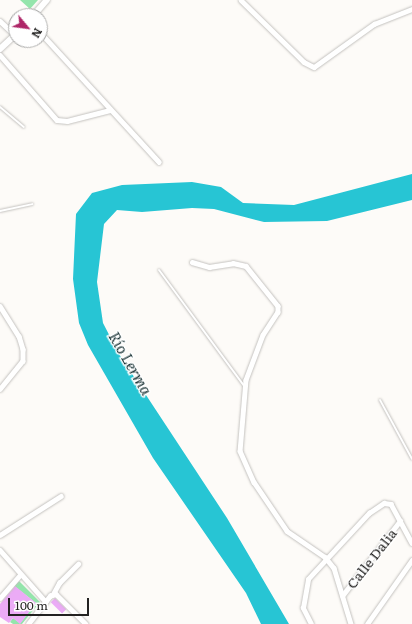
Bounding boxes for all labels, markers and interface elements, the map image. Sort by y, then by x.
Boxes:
north arrow [8,8,48,48]
text: N [28,25,47,41]
water label: Río Lerma [106,328,156,398]
street label: Calle Dalia [342,525,400,591]
scale bar [10,590,91,616]
text: 100 m [15,596,48,614]

